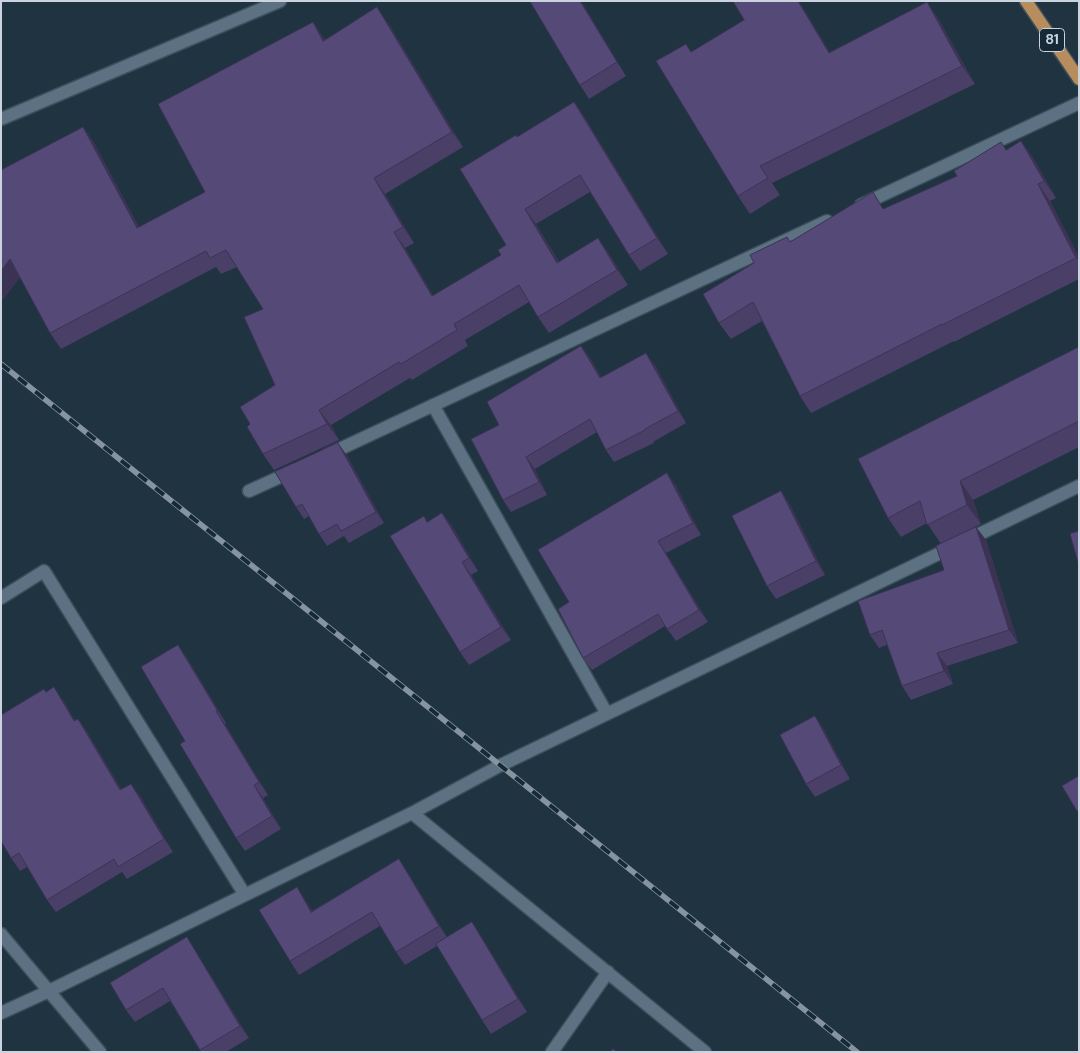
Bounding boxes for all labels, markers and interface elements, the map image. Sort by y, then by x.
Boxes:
road number: 81 [1040,28,1064,52]

